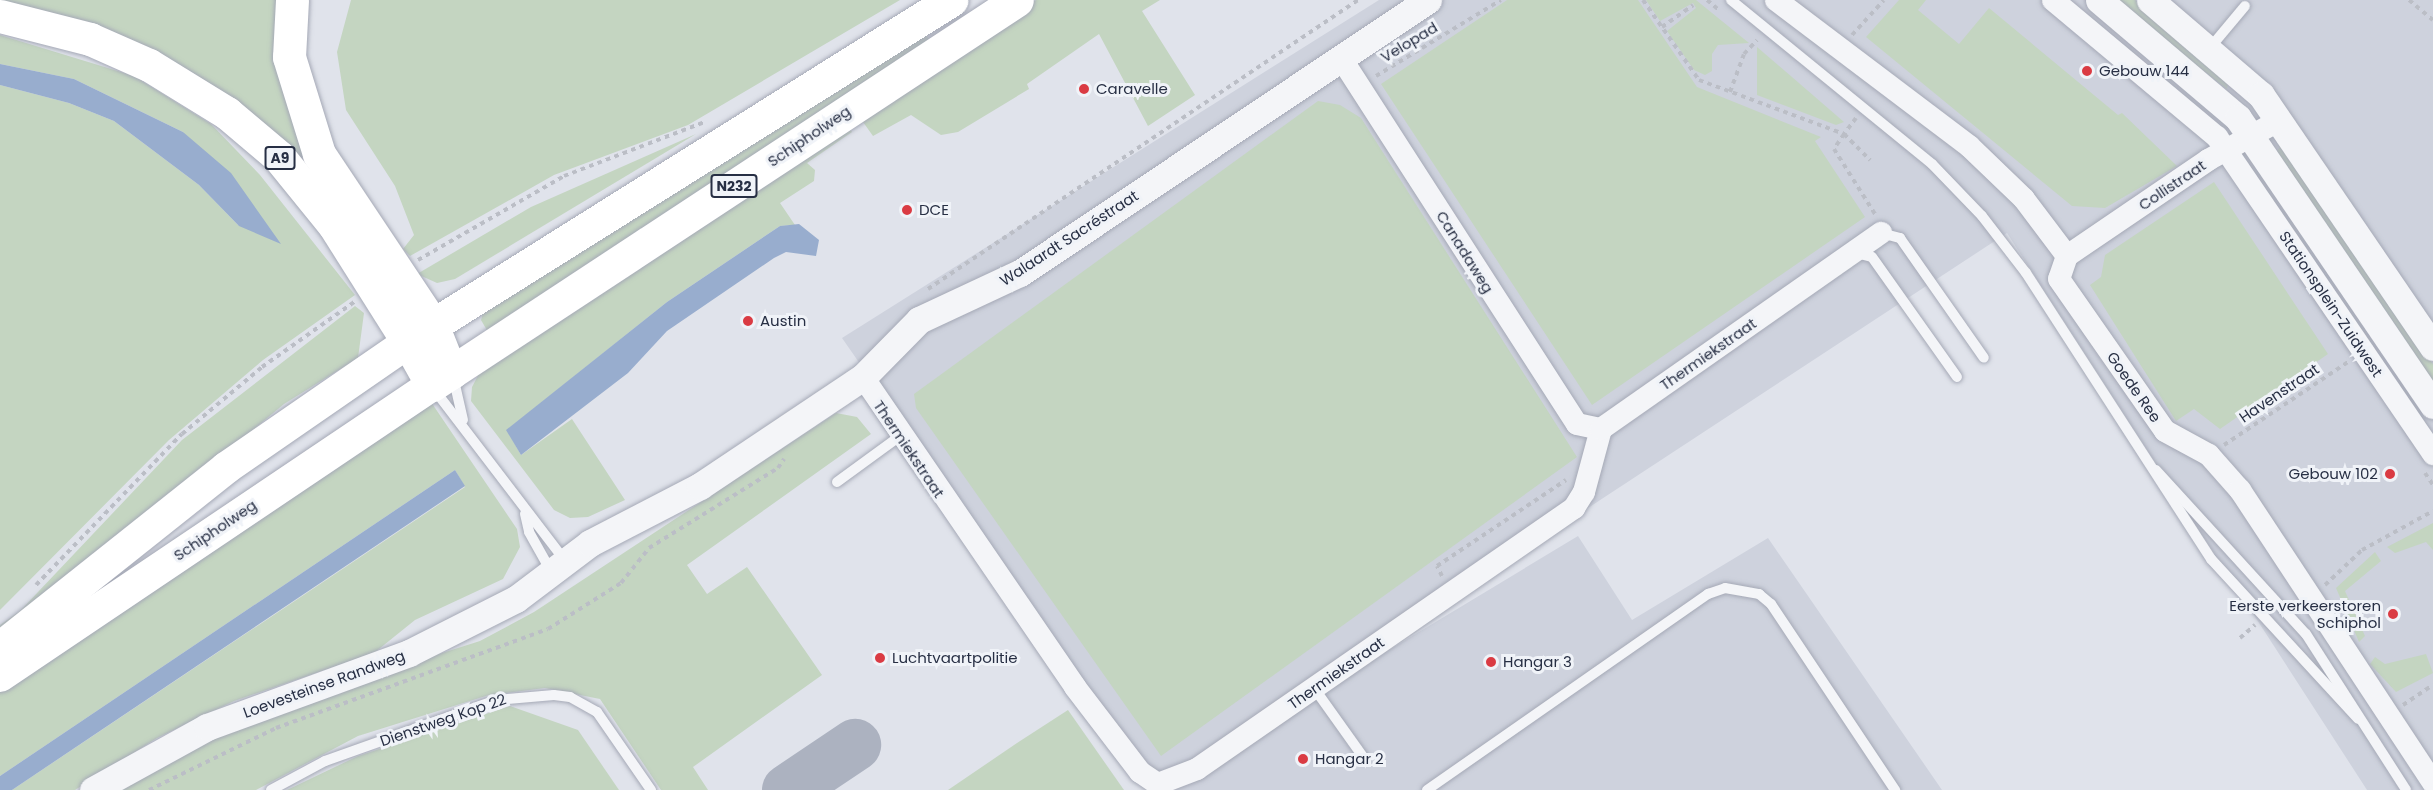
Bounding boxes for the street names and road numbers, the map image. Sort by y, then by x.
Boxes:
street label: Velopad [1377,18,1441,66]
street label: Schipholweg [764,102,854,170]
road number: A9 [264,147,296,169]
street label: Collistraat [2135,156,2209,214]
road number: N232 [710,175,758,197]
street label: Walaardt Sacréstraat [996,186,1142,290]
street label: Canadaweg [1433,208,1497,296]
street label: Stationsplein-Zuidwest [2276,228,2386,380]
street label: Thermiekstraat [1656,314,1760,394]
street label: Goede Ree [2103,348,2165,426]
street label: Havenstraat [2236,360,2322,426]
street label: Thermiekstraat [870,397,948,501]
street label: Schipholweg [170,496,260,564]
street label: Thermiekstraat [1284,633,1388,713]
street label: Loevesteinse Randweg [241,646,407,722]
street label: Dienstweg Kop 22 [378,690,508,750]

